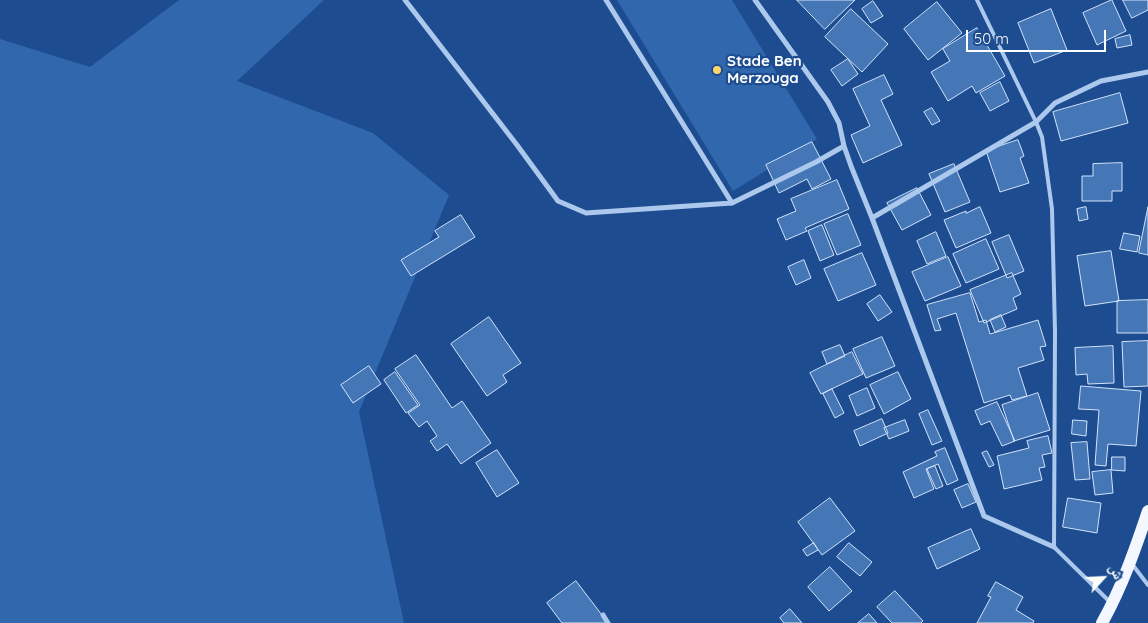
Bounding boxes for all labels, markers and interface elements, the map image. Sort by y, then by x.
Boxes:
scale bar [968,20,1108,52]
text: 50 m [974,29,1009,48]
place label: Stade Ben Merzouga [727,52,802,87]
marker: Stade Ben Merzouga [711,64,723,76]
north arrow [1078,553,1128,603]
text: ش [1105,561,1128,582]

